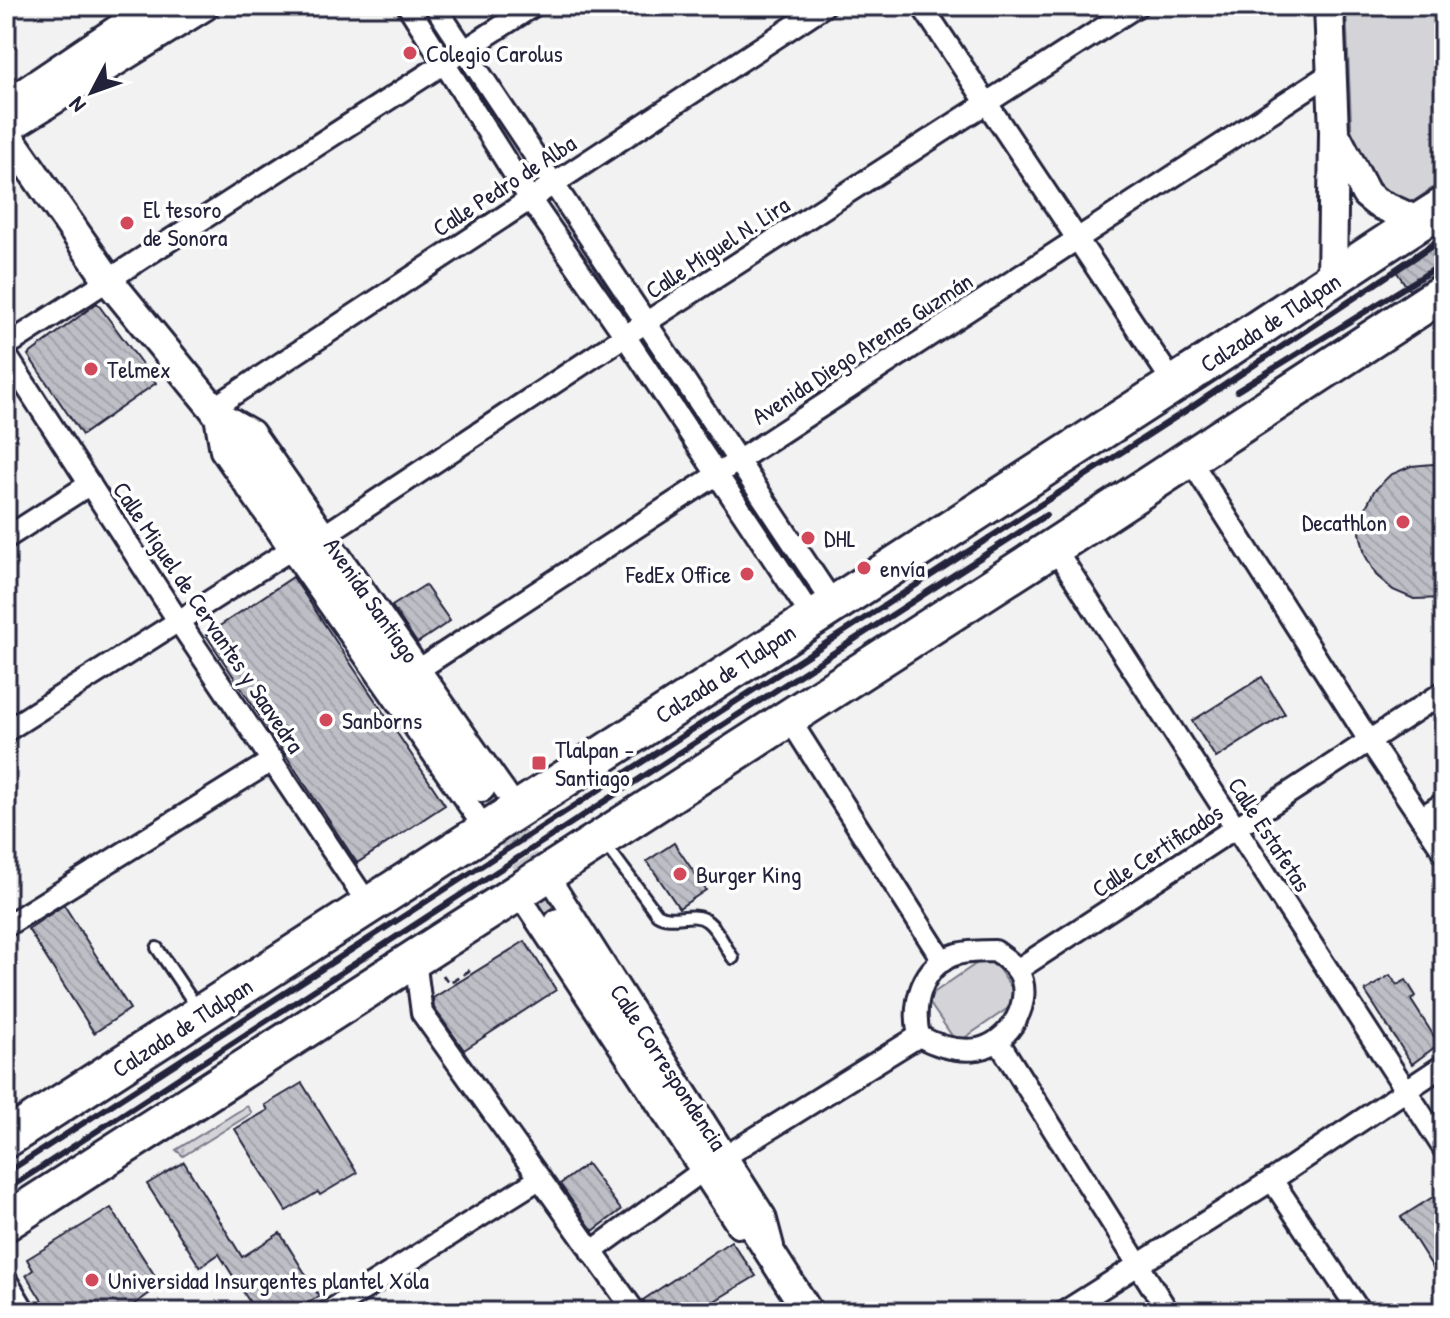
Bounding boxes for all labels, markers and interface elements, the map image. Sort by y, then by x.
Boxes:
place label: Colegio Carolus [426,37,563,69]
marker: Colegio Carolus [401,44,419,62]
north arrow [52,52,132,132]
text: N [62,91,92,119]
street label: Calle Pedro de Alba [426,127,582,243]
street label: Calle Miguel N. Lira [639,188,795,306]
place label: El tesoro de Sonora [143,193,227,253]
marker: El tesoro de Sonora [118,214,136,232]
street label: Avenida Diego Arenas Guzmán [745,265,979,431]
street label: Calzada de Tlalpan [1194,265,1346,379]
place label: Telmex [107,353,171,385]
marker: Telmex [82,360,100,378]
street label: Calle Miguel de Cervantes y Saavedra [106,475,312,759]
place label: Decathlon [1302,506,1387,538]
marker: Decathlon [1394,513,1412,531]
place label: DHL [824,522,856,554]
marker: DHL [799,529,817,547]
street label: Avenida Santiago [317,531,427,669]
place label: envía [880,552,925,584]
place label: FedEx Office [625,558,731,590]
marker: envía [855,559,873,577]
marker: FedEx Office [738,565,756,583]
street label: Calzada de Tlalpan [649,616,801,730]
place label: Sanborns [342,704,422,736]
marker: Sanborns [317,711,335,729]
place label: Tlalpan - Santiago [555,733,634,793]
marker: Tlalpan - Santiago [530,754,548,772]
street label: Calle Estafetas [1221,771,1319,897]
street label: Calle Certificados [1085,796,1229,904]
place label: Burger King [696,858,801,890]
marker: Burger King [671,865,689,883]
street label: Calzada de Tlalpan [106,970,258,1084]
street label: Calle Correspondencia [603,977,735,1157]
place label: Universidad Insurgentes plantel Xola [108,1264,429,1296]
marker: Universidad Insurgentes plantel Xola [83,1271,101,1289]

